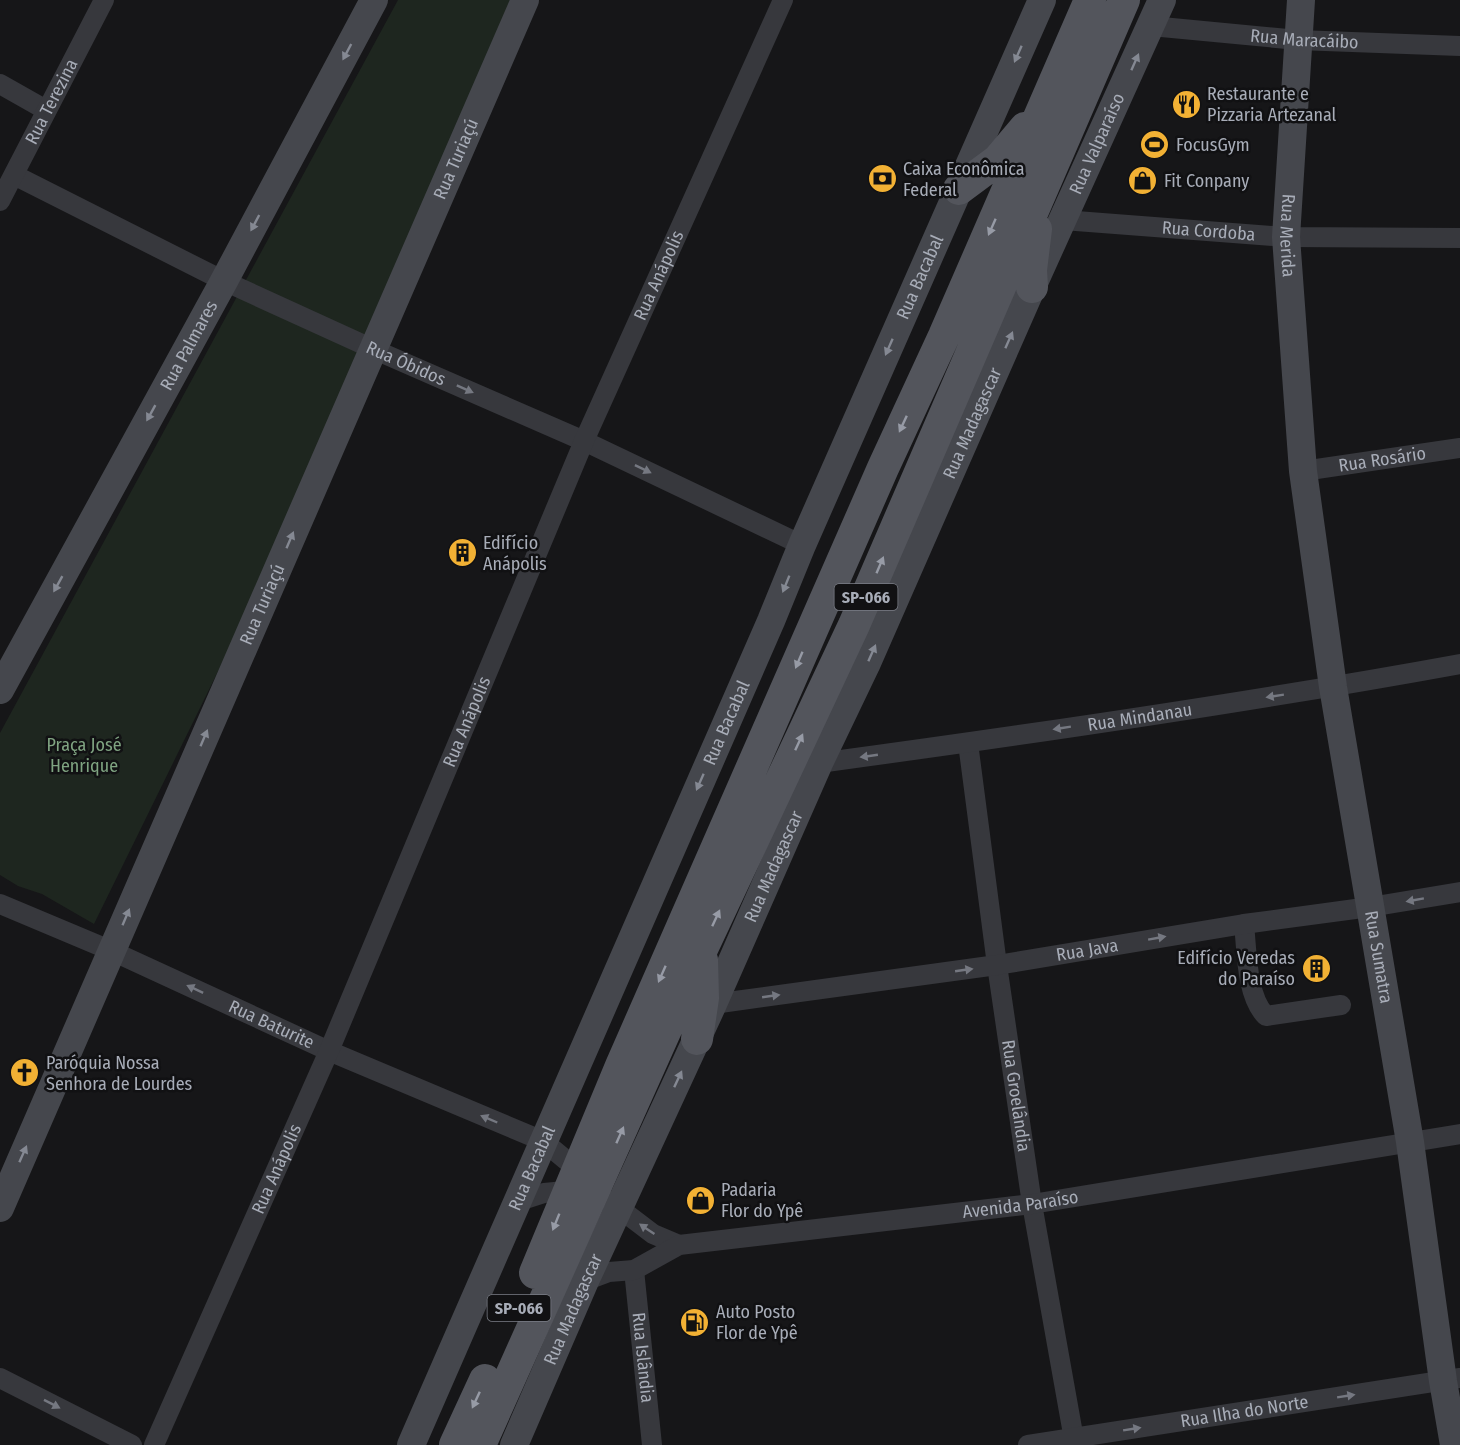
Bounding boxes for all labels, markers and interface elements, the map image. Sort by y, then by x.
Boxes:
street label: Rua Maracáibo [1249,25,1359,53]
one-way arrow [342,43,352,60]
one-way arrow [1013,45,1023,63]
one-way arrow [1130,53,1140,71]
street label: Rua Terezina [20,55,83,148]
place label: Restaurante e Pizzaria Artezanal [1207,83,1337,126]
restaurant icon: Restaurante e Pizzaria Artezanal [1170,88,1202,120]
street label: Rua Valparaíso [1064,90,1129,198]
street label: Rua Turiaçú [429,115,483,203]
sports icon: FocusGym [1139,129,1171,161]
place label: FocusGym [1176,134,1250,156]
place label: Caixa Econômica Federal [903,158,1025,201]
bank icon: Caixa Econômica Federal [866,163,898,195]
shop icon: Fit Conpany [1127,165,1159,197]
place label: Fit Conpany [1164,170,1249,192]
street label: Rua Merida [1275,193,1300,278]
one-way arrow [250,215,260,232]
street label: Rua Cordoba [1161,217,1256,246]
one-way arrow [987,219,997,237]
street label: Rua Anápolis [629,227,689,324]
street label: Rua Bacabal [892,231,948,323]
street label: Rua Palmares [155,296,222,394]
one-way arrow [1004,331,1014,349]
street label: Rua Óbidos [363,336,449,390]
one-way arrow [884,339,894,357]
street label: Rua Madagascar [938,363,1007,482]
one-way arrow [457,384,475,394]
one-way arrow [146,405,156,422]
one-way arrow [899,416,908,433]
street label: Rua Rosário [1337,442,1427,477]
one-way arrow [635,465,652,474]
one-way arrow [285,531,295,549]
place label: Edifício Anápolis [483,532,547,575]
building icon: Edifício Anápolis [446,537,478,569]
one-way arrow [875,555,885,573]
street label: Rua Turiaçú [235,561,289,648]
one-way arrow [781,575,790,593]
one-way arrow [53,576,63,593]
road number: SP-066 [834,584,898,610]
one-way arrow [867,645,876,662]
one-way arrow [794,652,804,670]
street label: Rua Anápolis [438,673,495,770]
street label: Rua Bacabal [698,677,755,769]
one-way arrow [1266,692,1285,701]
street label: Rua Mindanau [1086,698,1194,736]
one-way arrow [1052,724,1071,733]
one-way arrow [199,729,209,747]
one-way arrow [795,733,804,750]
park label: Praça José Henrique [46,734,122,777]
one-way arrow [859,751,878,761]
one-way arrow [696,774,705,791]
street label: Rua Madagascar [739,807,808,926]
one-way arrow [1406,896,1425,905]
one-way arrow [121,908,131,926]
street label: Rua Sumatra [1360,909,1397,1005]
one-way arrow [712,910,721,927]
street label: Rua Java [1055,934,1120,966]
one-way arrow [1148,934,1167,943]
place label: Edifício Veredas do Paraíso [1177,947,1295,990]
building icon: Edifício Veredas do Paraíso [1300,952,1332,984]
one-way arrow [658,965,667,982]
one-way arrow [955,965,974,974]
one-way arrow [187,985,204,994]
one-way arrow [762,992,781,1001]
street label: Rua Baturite [225,995,318,1054]
street label: Rua Groelândia [997,1038,1035,1153]
place label: Paróquia Nossa Senhora de Lourdes [46,1052,193,1095]
church icon: Paróquia Nossa Senhora de Lourdes [9,1057,41,1089]
one-way arrow [673,1070,683,1088]
one-way arrow [480,1114,498,1123]
street label: Rua Anápolis [247,1120,306,1217]
street label: Rua Bacabal [504,1122,560,1214]
one-way arrow [616,1126,625,1144]
one-way arrow [19,1145,28,1162]
place label: Padaria Flor do Ypê [721,1179,803,1222]
shop icon: Padaria Flor do Ypê [684,1184,716,1216]
street label: Avenida Paraíso [961,1186,1080,1223]
one-way arrow [551,1214,561,1232]
one-way arrow [640,1223,656,1235]
street label: Rua Madagascar [539,1249,607,1368]
road number: SP-066 [488,1295,550,1321]
place label: Auto Posto Flor de Ypê [716,1301,798,1344]
fuel station icon: Auto Posto Flor de Ypê [679,1306,711,1338]
street label: Rua Islândia [627,1311,659,1404]
street label: Rua Ilha do Norte [1179,1391,1310,1432]
one-way arrow [1336,1391,1355,1400]
one-way arrow [471,1392,480,1409]
one-way arrow [44,1400,61,1409]
one-way arrow [1123,1424,1142,1433]

